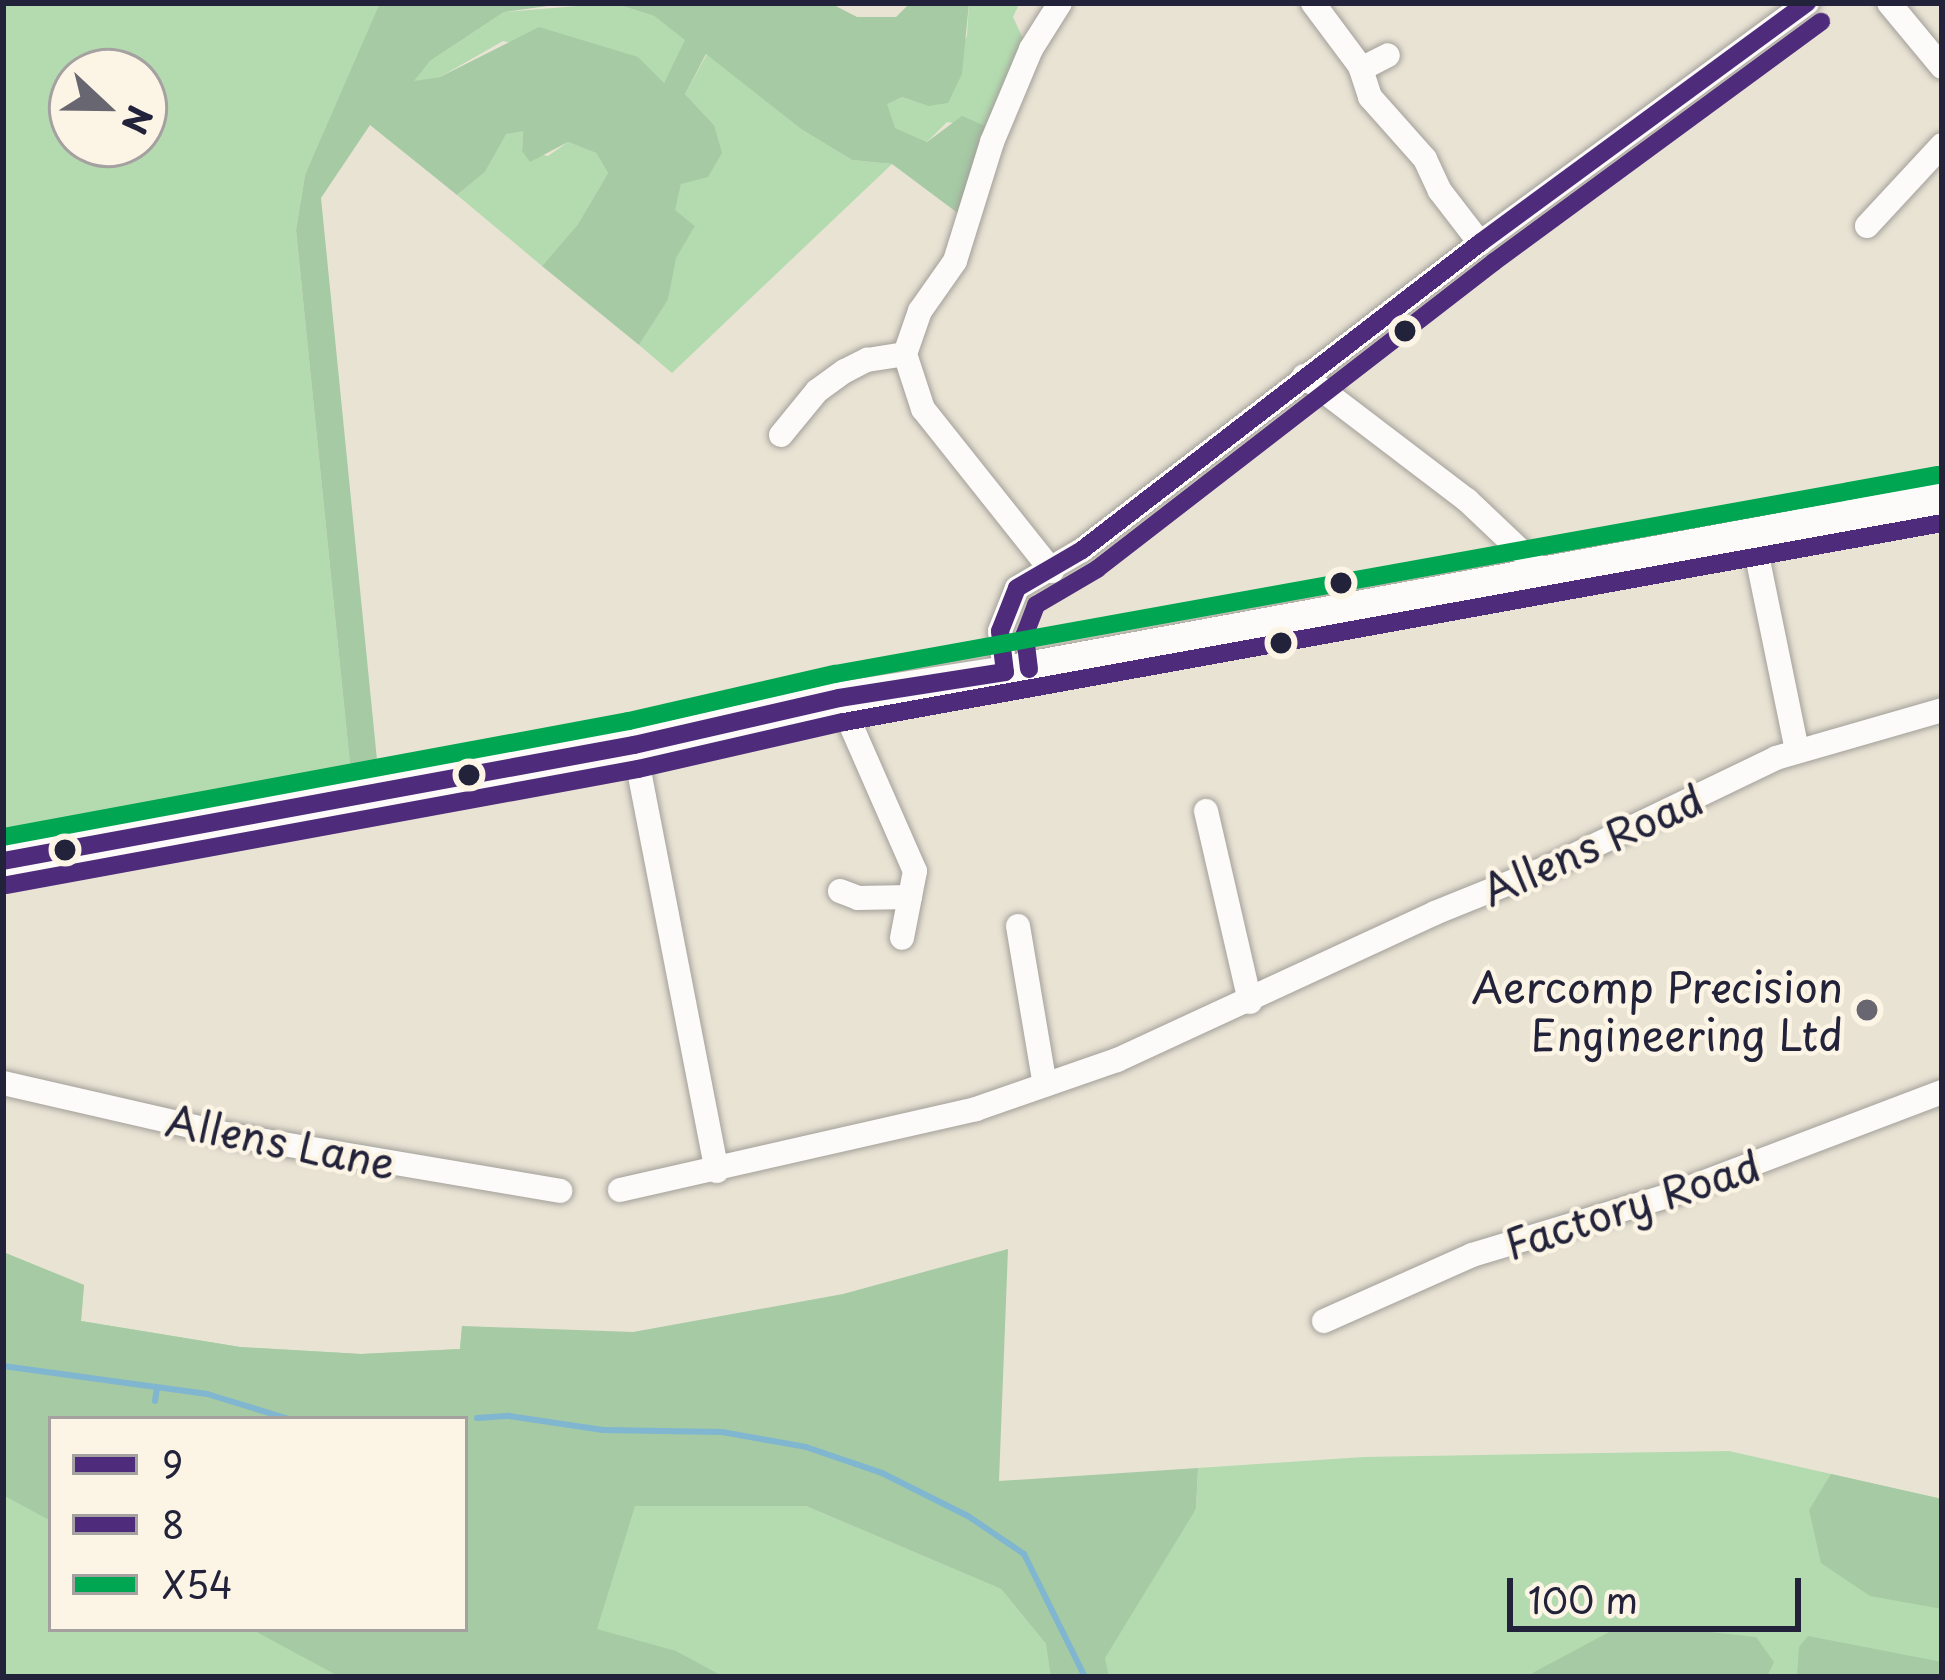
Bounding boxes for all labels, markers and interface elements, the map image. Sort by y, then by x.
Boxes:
north arrow [48,48,168,168]
text: N [111,99,167,142]
unlabelled marker [1394,320,1416,342]
unlabelled marker [1330,572,1352,594]
unlabelled marker [1270,632,1292,654]
unlabelled marker [458,764,480,786]
street label: Allens Road [1473,773,1711,915]
unlabelled marker [54,839,76,861]
place label: Aercomp Precision Engineering Ltd [1469,961,1843,1060]
marker: Aercomp Precision Engineering Ltd [1854,997,1880,1023]
street label: Allens Lane [162,1094,400,1188]
street label: Factory Road [1497,1139,1767,1269]
legend [48,1416,468,1632]
text: 9 [162,1437,183,1491]
text: 8 [162,1497,185,1551]
scale bar [1513,1554,1807,1628]
text: X54 [162,1557,233,1611]
text: 100 m [1528,1572,1638,1626]

